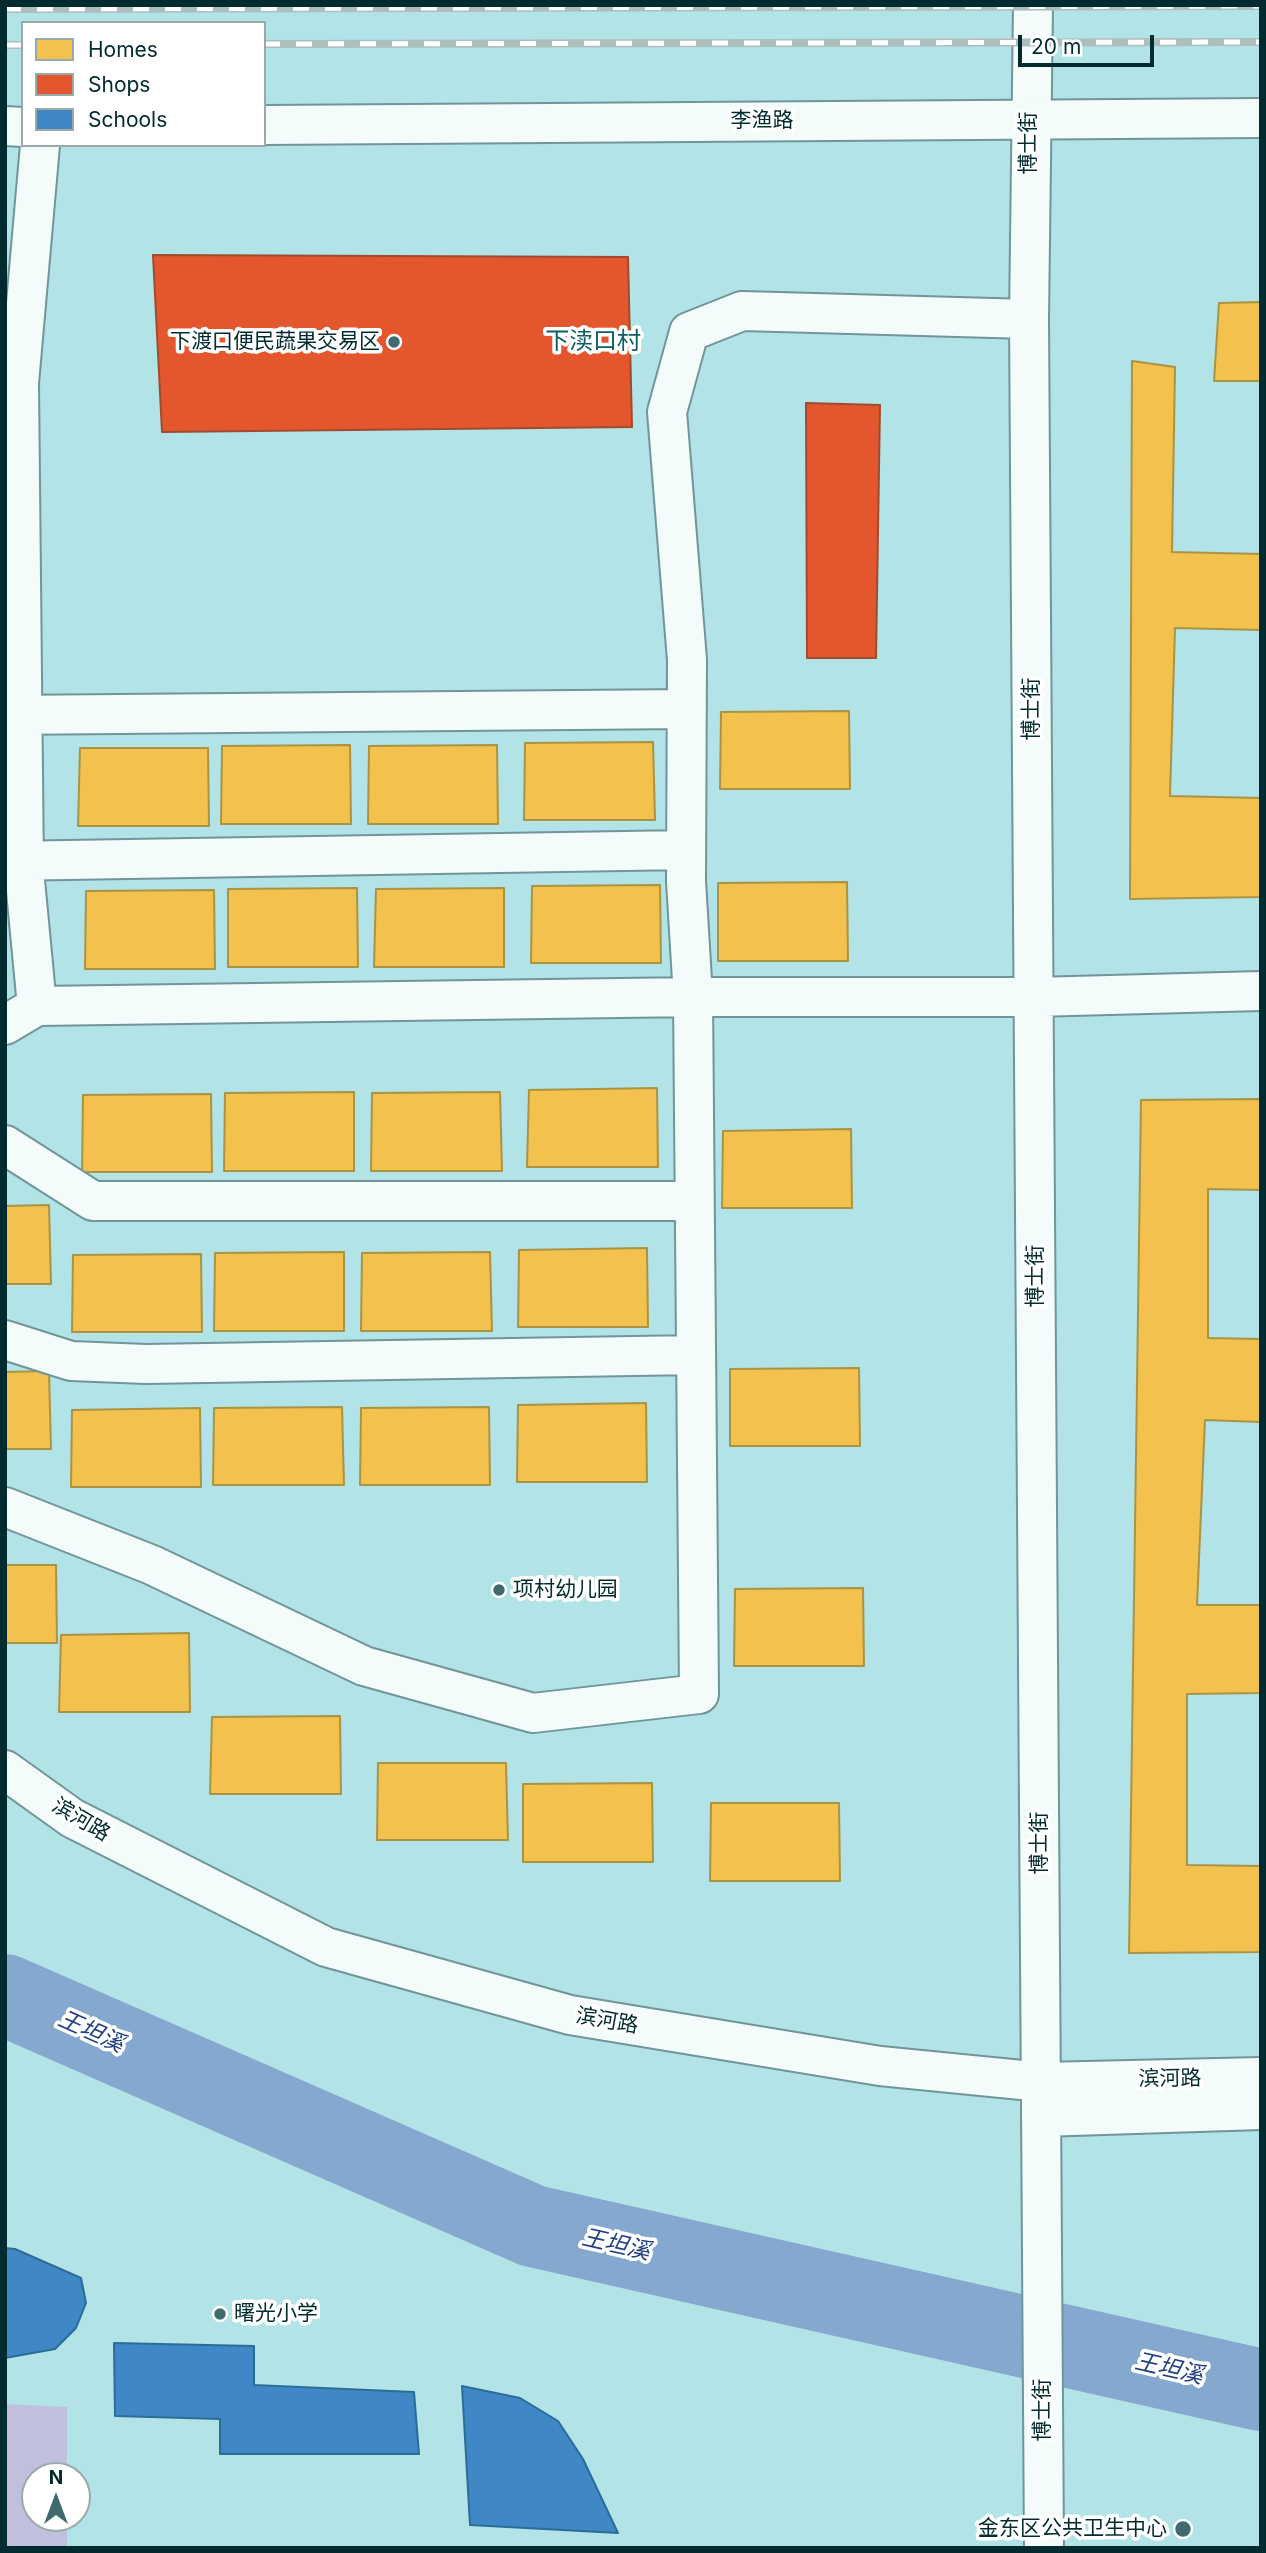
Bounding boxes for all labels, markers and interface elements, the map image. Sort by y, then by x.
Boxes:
legend [21,21,266,147]
scale bar [1021,21,1158,65]
text: 20 m [1031,34,1081,59]
text: Homes [88,37,158,62]
text: Shops [88,72,150,97]
text: Schools [88,107,167,132]
street label: 李渔路 [731,108,793,134]
street label: 博士街 [1016,112,1042,174]
district label: 下渎口村 [545,328,641,356]
place label: 下渡口便民蔬果交易区 [170,329,380,355]
marker: 下渡口便民蔬果交易区 [386,334,402,350]
street label: 博士街 [1019,678,1045,740]
street label: 博士街 [1023,1245,1049,1307]
place label: 项村幼儿园 [513,1577,618,1603]
marker: 项村幼儿园 [491,1582,507,1598]
street label: 滨河路 [48,1793,114,1847]
street label: 博士街 [1027,1812,1053,1874]
street label: 滨河路 [574,2003,640,2039]
water label: 王坦溪 [54,2005,128,2059]
street label: 滨河路 [1138,2066,1202,2092]
water label: 王坦溪 [579,2224,653,2266]
place label: 曙光小学 [234,2301,318,2327]
marker: 曙光小学 [212,2306,228,2322]
water label: 王坦溪 [1132,2348,1206,2390]
street label: 博士街 [1030,2379,1056,2441]
north arrow [21,2462,91,2532]
text: N [49,2466,63,2489]
place label: 金东区公共卫生中心 [978,2516,1167,2542]
marker: 金东区公共卫生中心 [1173,2519,1193,2539]

